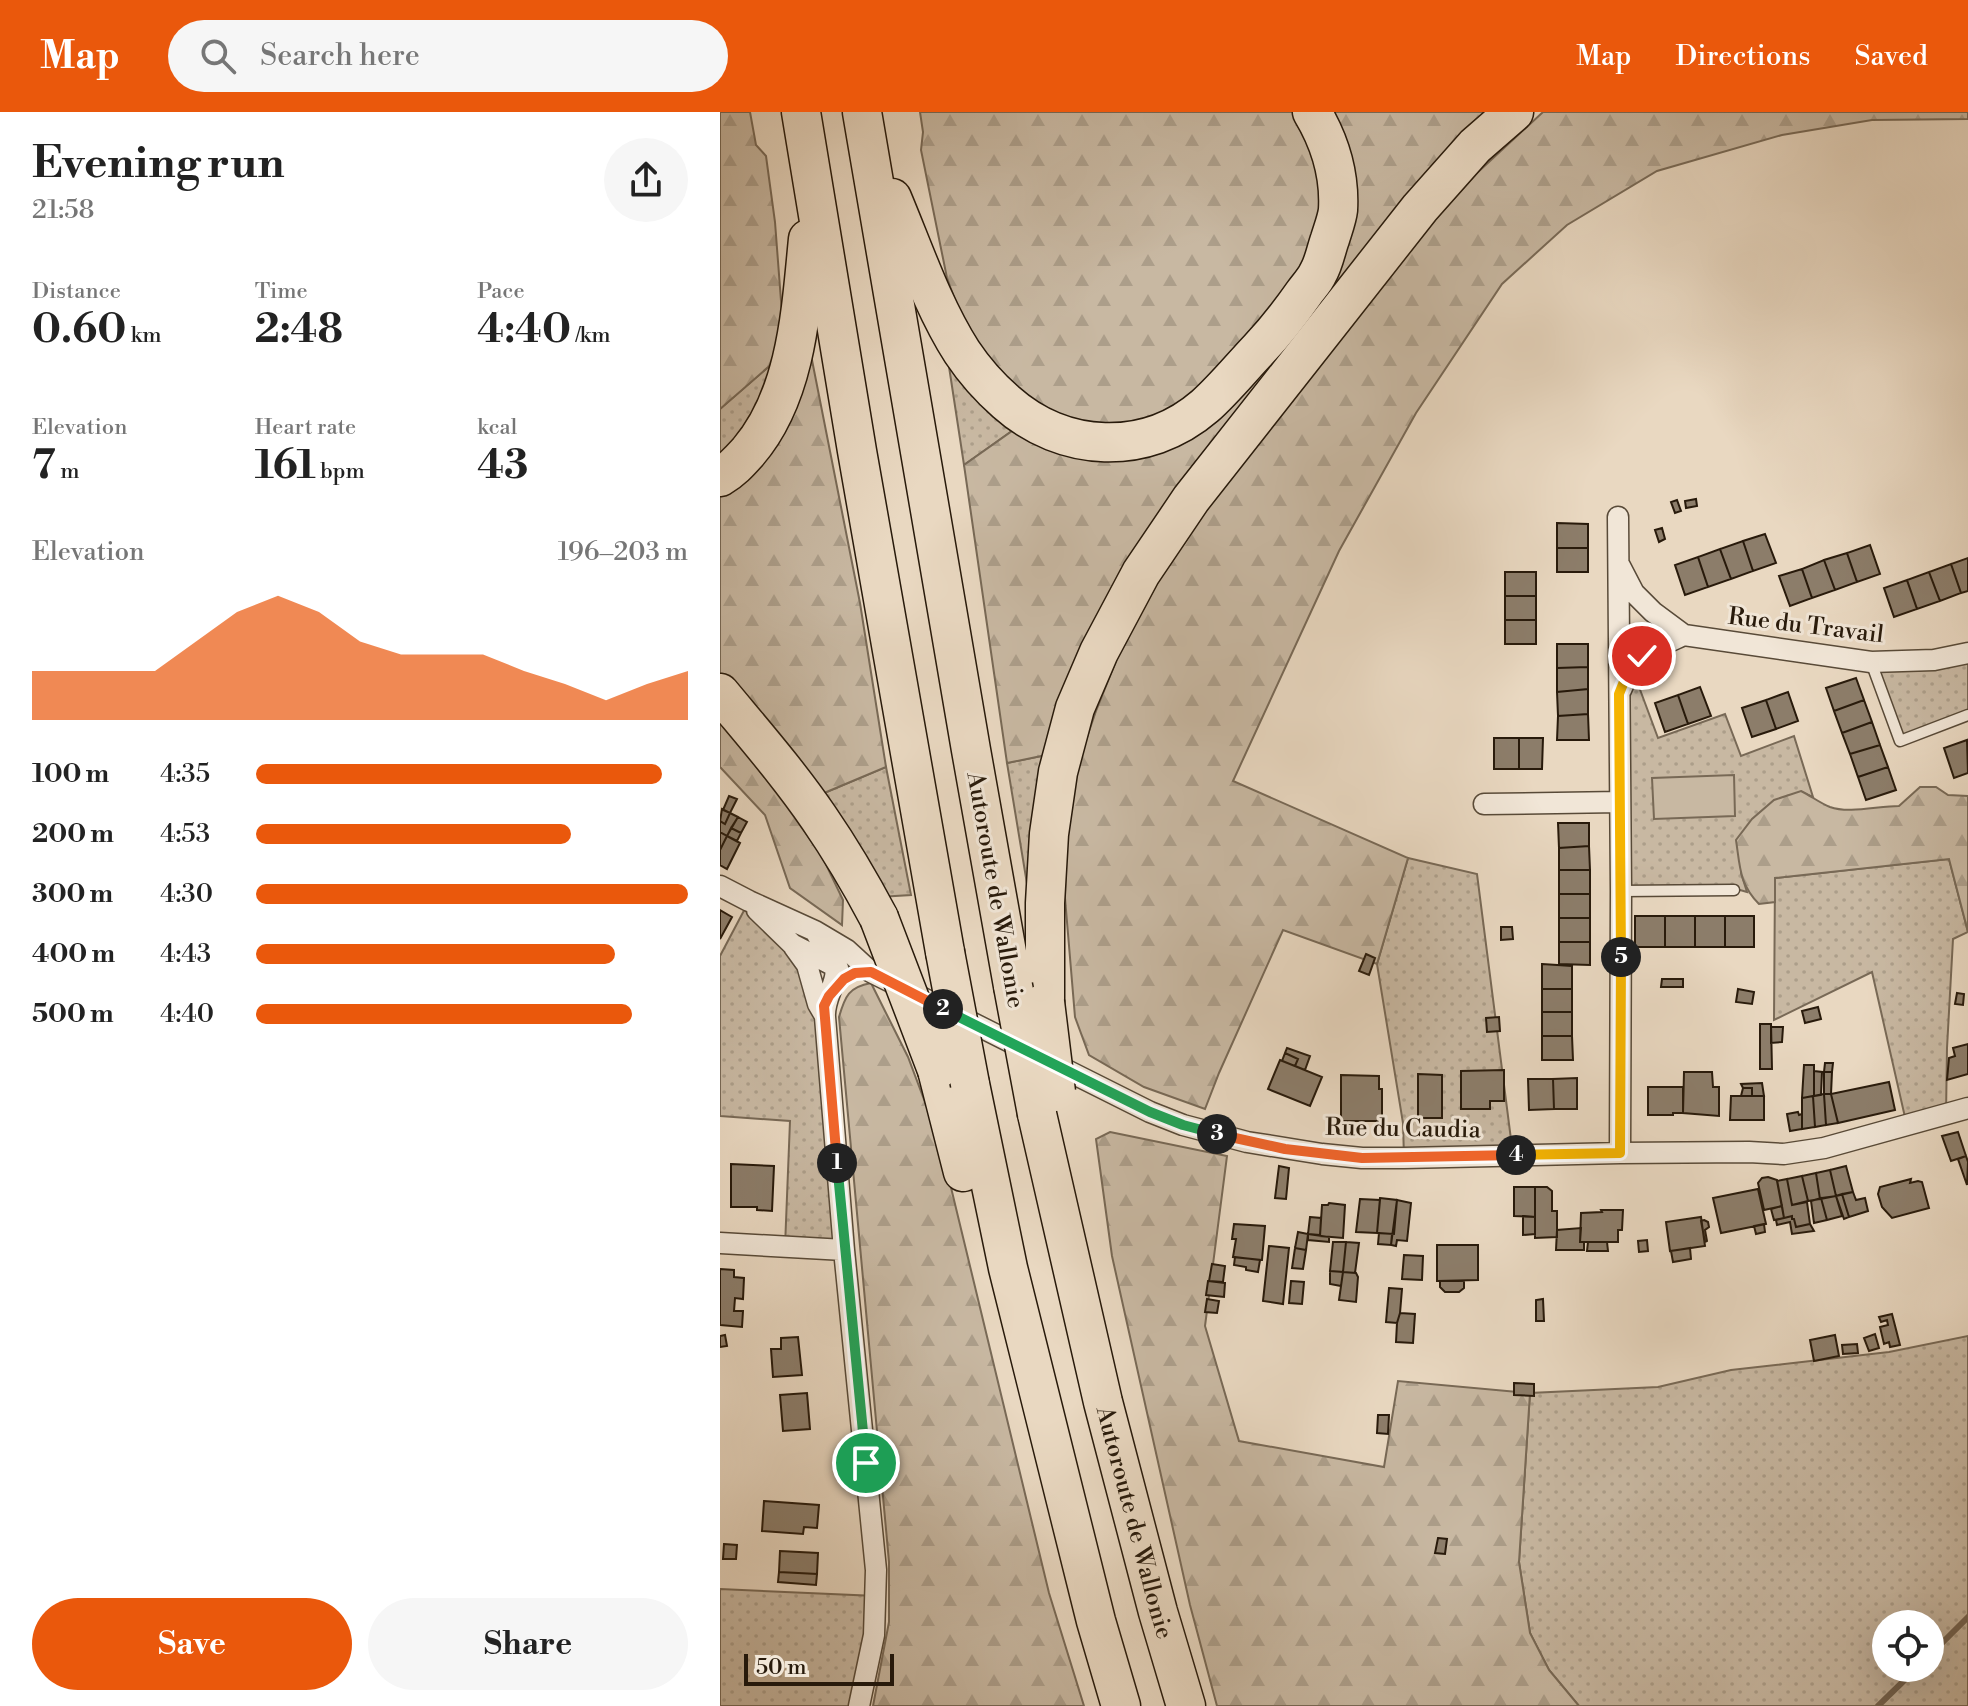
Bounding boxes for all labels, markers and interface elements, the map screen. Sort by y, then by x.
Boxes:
search box [168,20,728,92]
text: Map [40,33,120,80]
icon: search [196,34,240,78]
text: Search here [260,37,420,75]
text: Map [1576,39,1631,74]
text: Directions [1675,39,1810,74]
text: Saved [1854,39,1928,74]
text: Evening run [32,136,285,191]
button: share [604,138,688,222]
text: 21:58 [32,194,94,226]
text: Distance [32,278,121,305]
text: Time [255,278,308,305]
text: Pace [477,278,525,305]
text: 0.60 [32,305,126,355]
text: 2:48 [255,305,343,355]
text: 4:40 [477,305,571,355]
text: km [126,322,162,349]
text: /km [571,322,610,349]
text: Elevation [32,414,127,441]
text: Heart rate [255,414,356,441]
text: kcal [477,414,517,441]
text: 7 [32,441,56,491]
text: 161 [255,441,316,491]
text: 43 [477,441,528,491]
text: m [56,458,79,485]
text: bpm [316,458,365,485]
text: Elevation [32,536,145,568]
text: 196–203 m [558,536,688,568]
street label: Rue du Travail [1726,602,1885,650]
pin [1608,622,1676,690]
icon: check [1620,634,1664,678]
text: 100 m [32,758,109,790]
text: 4:35 [160,758,210,790]
street label: Autoroute de Wallonie [959,769,1031,1011]
text: 200 m [32,818,114,850]
text: 4:53 [160,818,210,850]
text: 300 m [32,878,113,910]
text: 4:30 [160,878,213,910]
pin: 5 [1601,937,1641,977]
text: 400 m [32,938,115,970]
text: 4:43 [160,938,211,970]
text: 5 [1614,943,1628,970]
pin: 2 [923,989,963,1029]
text: 2 [936,995,950,1022]
text: 500 m [32,998,114,1030]
text: 4:40 [160,998,214,1030]
street label: Rue du Caudia [1325,1113,1482,1145]
pin: 3 [1197,1114,1237,1154]
text: 3 [1210,1120,1224,1147]
pin: 4 [1496,1135,1536,1175]
text: 4 [1509,1141,1523,1168]
pin: 1 [817,1143,857,1183]
text: 1 [832,1149,842,1176]
street label: Autoroute de Wallonie [1088,1402,1179,1643]
pin [832,1429,900,1497]
icon: arrive [844,1441,888,1485]
button: Save [32,1598,352,1690]
button: Share [368,1598,688,1690]
map controls [1872,1610,1944,1682]
button: locate [1872,1610,1944,1682]
scale bar [744,1650,894,1686]
text: 50 m [756,1654,807,1681]

